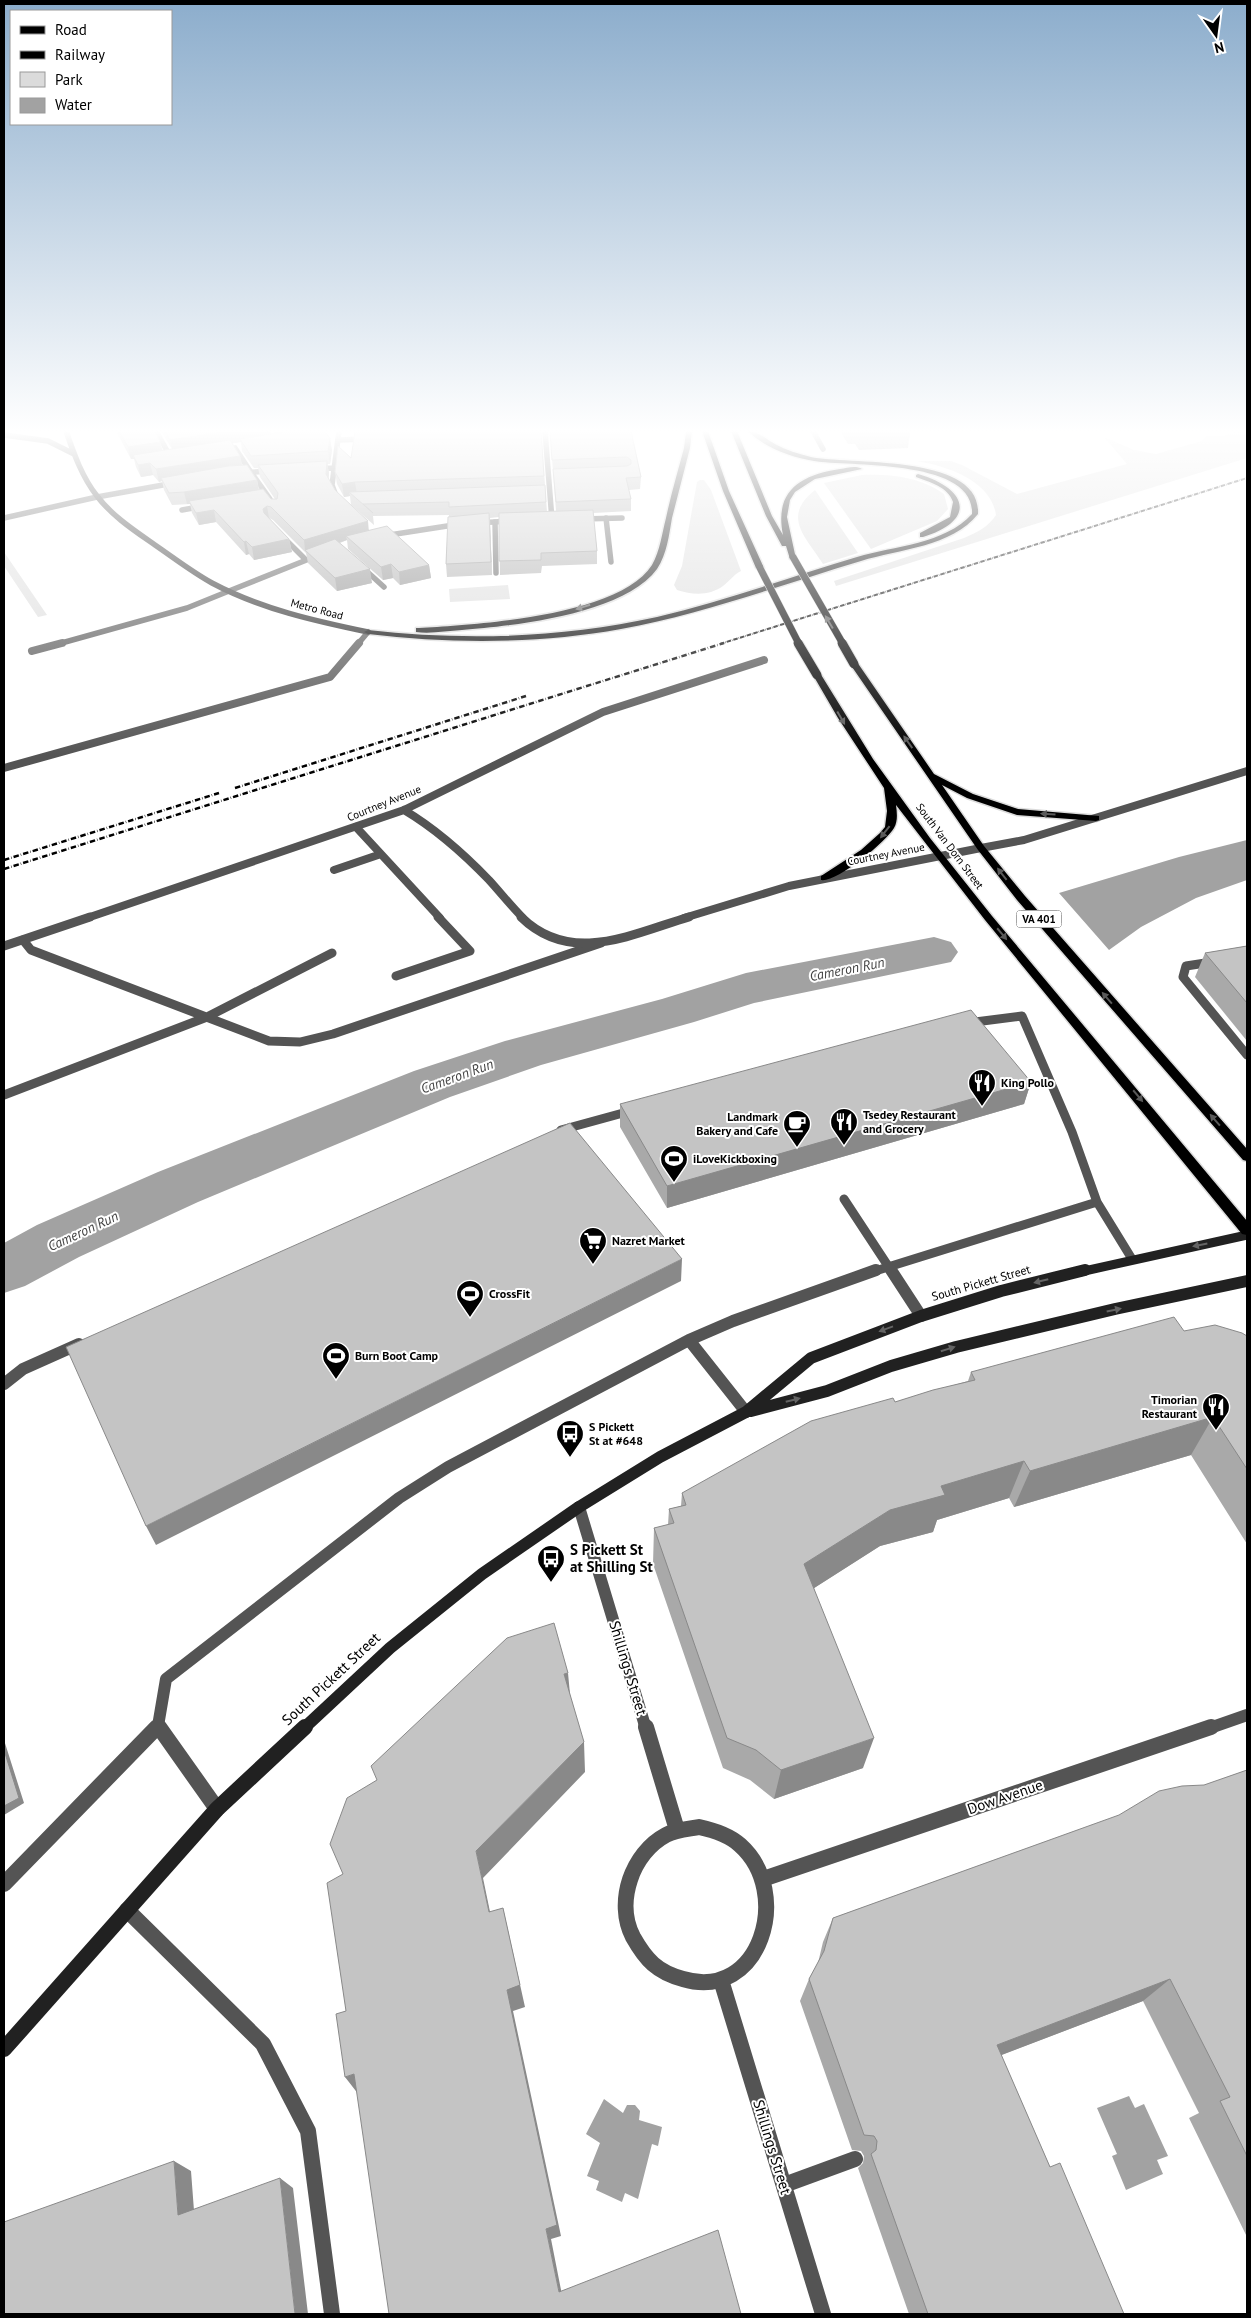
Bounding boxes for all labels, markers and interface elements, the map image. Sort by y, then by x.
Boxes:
legend [10,10,172,125]
north arrow [1191,10,1241,60]
text: Road [55,20,87,39]
text: N [1213,38,1226,57]
text: Railway [55,45,105,64]
text: Park [55,70,83,89]
text: Water [55,95,92,114]
street label: Metro Road [289,595,345,623]
one-way arrow [575,604,590,612]
one-way arrow [825,615,834,628]
one-way arrow [837,711,846,724]
one-way arrow [903,735,913,749]
street label: Courtney Avenue [345,782,423,824]
street label: South Van Dorn Street [913,800,987,892]
one-way arrow [1039,810,1055,818]
one-way arrow [880,825,891,838]
street label: Courtney Avenue [846,840,926,868]
one-way arrow [997,868,1008,881]
road number: VA 401 [1016,911,1062,928]
one-way arrow [996,928,1007,941]
water label: Cameron Run [808,953,886,985]
one-way arrow [1102,992,1113,1005]
water label: Cameron Run [418,1055,496,1097]
restaurant icon: King Pollo [967,1068,997,1107]
place label: King Pollo [1001,1075,1055,1090]
one-way arrow [1132,1090,1143,1103]
restaurant icon: Tsedey Restaurant and Grocery [829,1107,859,1146]
place label: Tsedey Restaurant and Grocery [863,1107,957,1136]
place label: Landmark Bakery and Cafe [696,1109,778,1138]
cafe icon: Landmark Bakery and Cafe [782,1109,812,1148]
one-way arrow [1210,1113,1221,1126]
sports icon: iLoveKickboxing [659,1144,689,1183]
place label: iLoveKickboxing [693,1151,777,1166]
water label: Cameron Run [45,1207,121,1255]
supermarket icon: Nazret Market [578,1226,608,1265]
place label: Nazret Market [612,1233,685,1248]
one-way arrow [1192,1241,1207,1249]
street label: South Pickett Street [930,1261,1032,1304]
one-way arrow [1034,1277,1049,1285]
sports icon: CrossFit [455,1279,485,1318]
place label: CrossFit [489,1286,531,1301]
one-way arrow [1106,1305,1122,1313]
one-way arrow [878,1325,893,1333]
sports icon: Burn Boot Camp [321,1341,351,1380]
one-way arrow [940,1345,955,1353]
place label: Burn Boot Camp [355,1348,439,1363]
place label: Timorian Restaurant [1142,1392,1198,1421]
restaurant icon: Timorian Restaurant [1201,1392,1231,1431]
one-way arrow [786,1396,801,1404]
bus stop icon: S Pickett St at #648 [555,1419,585,1458]
place label: S Pickett St at #648 [589,1419,643,1448]
place label: S Pickett St at Shilling St [570,1540,653,1576]
bus stop icon: S Pickett St at Shilling St [536,1544,566,1583]
street label: Shillings Street [605,1618,652,1717]
street label: South Pickett Street [277,1628,384,1729]
street label: Dow Avenue [965,1775,1045,1818]
street label: Shillings Street [749,2097,796,2196]

